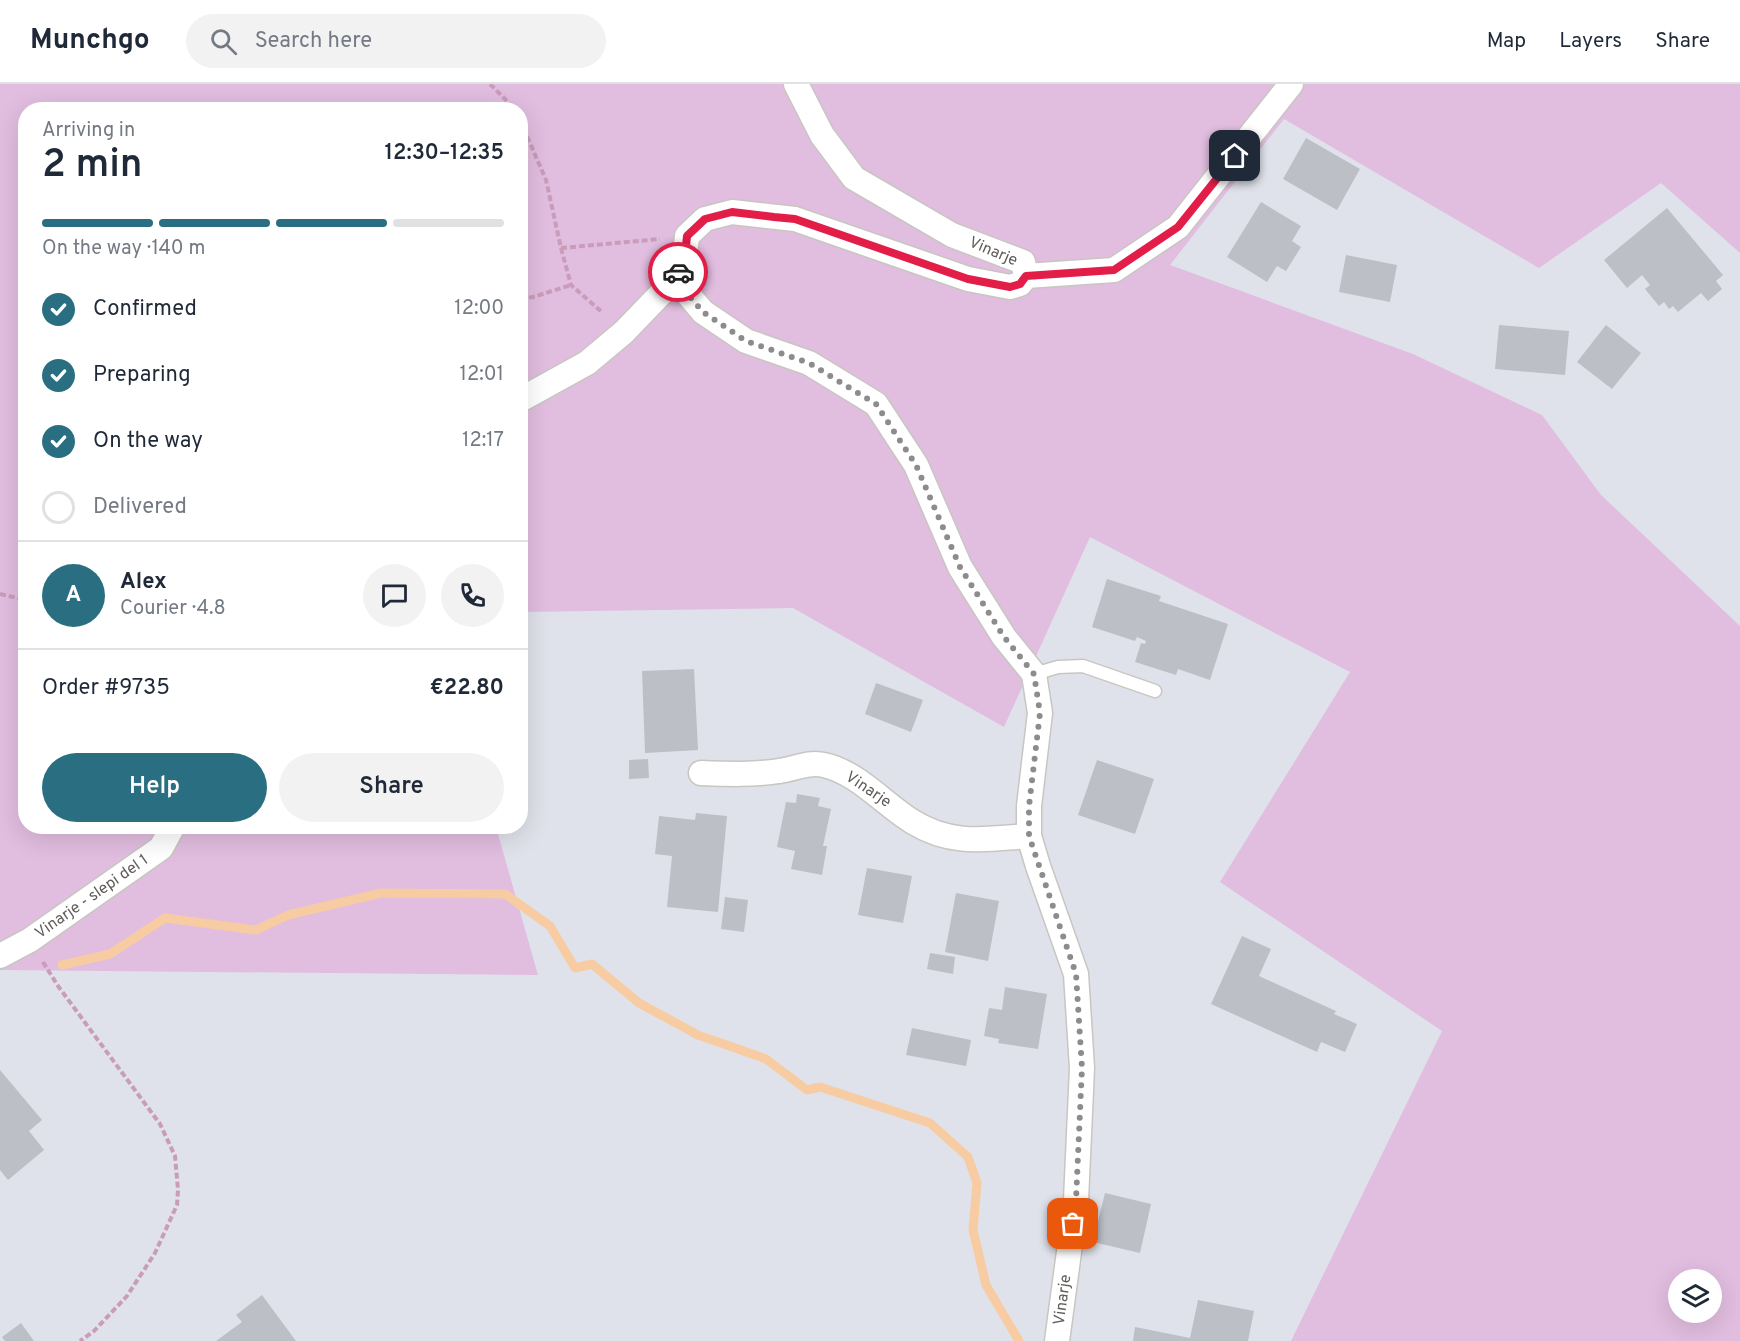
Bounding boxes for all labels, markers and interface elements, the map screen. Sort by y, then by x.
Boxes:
search box [186,14,606,68]
text: Munchgo [30,23,150,59]
icon: search [207,25,240,58]
text: Search here [255,28,372,55]
text: Map [1487,28,1526,55]
text: Layers [1559,28,1622,55]
text: Share [1655,28,1710,55]
text: Arriving in [42,118,135,144]
pin [1209,130,1260,181]
icon: home [1218,139,1251,172]
text: 12:30–12:35 [384,140,504,167]
text: 2 min [42,142,143,191]
street label: Vinarje [966,233,1020,271]
text: On the way · 140 m [42,236,205,262]
courier [648,242,708,302]
icon: car [662,256,695,289]
icon: check [42,293,75,326]
text: Confirmed [93,296,197,323]
text: 12:00 [454,296,504,322]
icon: check [42,359,75,392]
text: Preparing [93,362,191,389]
text: 12:01 [460,362,504,388]
icon: check [42,425,75,458]
text: On the way [93,428,203,455]
text: 12:17 [462,428,504,454]
text: Delivered [93,494,187,521]
button: chat [363,564,426,627]
button: phone [441,564,504,627]
text: Alex [120,569,167,596]
text: A [66,582,81,609]
text: Courier · 4.8 [120,596,226,622]
text: Order #9735 [42,675,170,702]
text: €22.80 [430,675,504,702]
button: Help [42,753,267,822]
button: Share [279,753,504,822]
street label: Vinarje [841,767,895,813]
street label: Vinarje - slepi del 1 [31,850,153,944]
pin [1047,1198,1098,1249]
icon: bag [1056,1207,1089,1240]
map controls [1668,1269,1722,1323]
button: layers [1668,1269,1722,1323]
street label: Vinarje [1050,1273,1076,1327]

